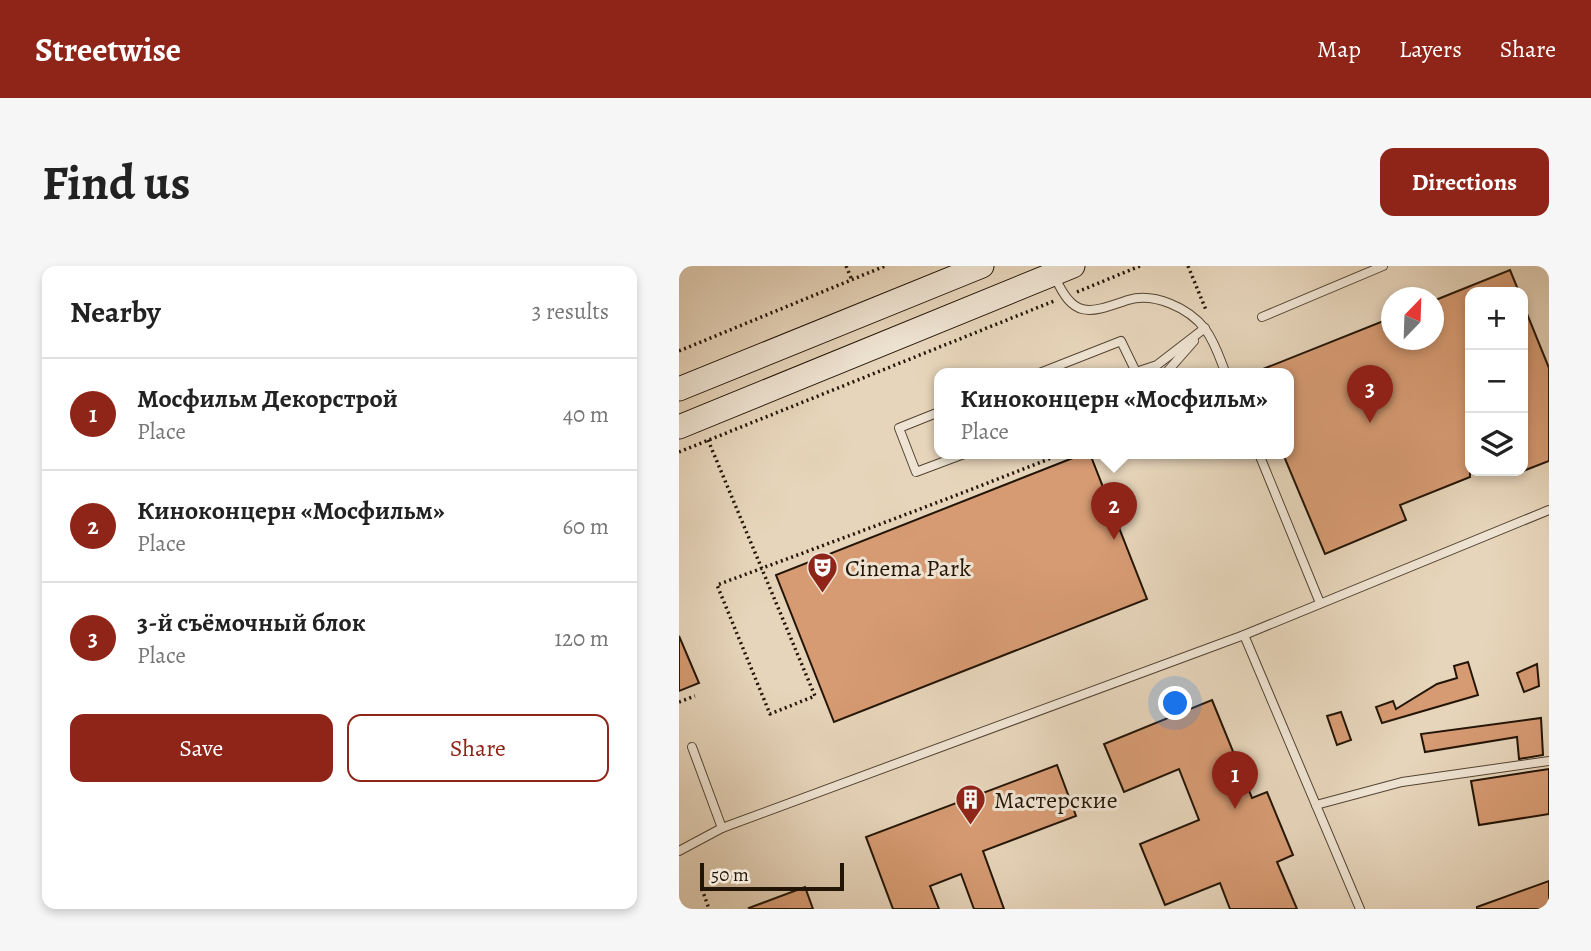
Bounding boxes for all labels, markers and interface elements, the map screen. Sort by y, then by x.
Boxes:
text: Streetwise [35,27,181,72]
text: Map [1317,33,1361,65]
text: Layers [1399,33,1462,65]
text: Share [1500,33,1556,65]
button: Directions [1380,148,1549,216]
text: Find us [42,149,190,216]
north arrow [1381,287,1444,350]
map controls [1465,287,1528,476]
button: + [1465,287,1528,350]
text: Nearby [70,292,161,332]
text: 3 results [532,296,609,327]
button: − [1465,350,1528,413]
pin: 3 [1347,365,1393,423]
popup [934,368,1294,459]
text: Мосфильм Декорстрой [137,381,398,416]
text: Киноконцерн «Мосфильм» [960,381,1268,416]
text: 1 [89,399,97,430]
text: 40 m [563,399,609,430]
button: layers [1465,413,1528,476]
text: Place [137,416,186,447]
text: Place [960,416,1009,447]
pin: 2 [1091,482,1137,540]
text: Киноконцерн «Мосфильм» [137,493,445,528]
text: 2 [87,511,99,542]
text: 60 m [562,511,609,542]
text: Place [137,528,186,559]
theatre icon: Cinema Park [805,551,839,595]
place label: Cinema Park [845,552,971,584]
text: 3-й съёмочный блок [137,605,366,640]
text: 3 [88,623,98,654]
text: 120 m [554,623,609,654]
text: Place [137,640,186,671]
your location [1158,686,1192,720]
button: Save [70,714,333,782]
button: Share [347,714,609,782]
pin: 1 [1212,751,1258,809]
building icon: Мастерские [954,783,988,827]
place label: Мастерские [994,784,1118,816]
scale bar [700,860,843,892]
text: 50 m [711,862,749,888]

